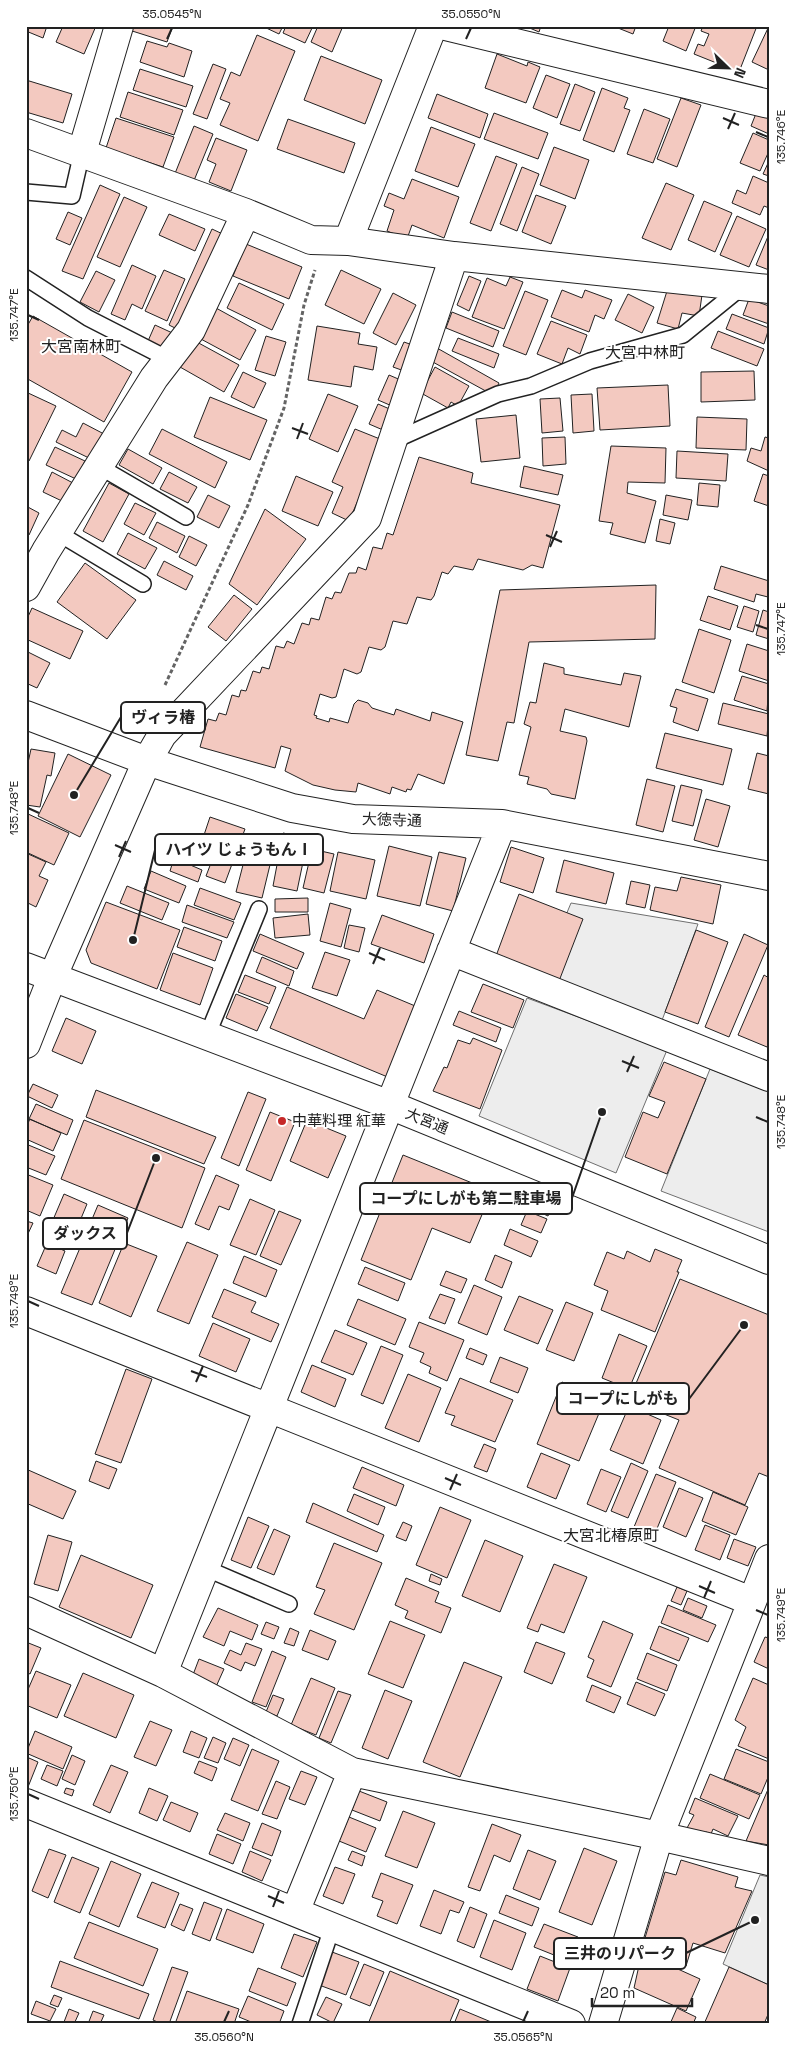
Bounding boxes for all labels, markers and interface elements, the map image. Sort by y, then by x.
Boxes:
text: 35.0545°N [142,6,202,22]
text: 35.0550°N [441,6,501,22]
north arrow [702,42,752,92]
text: N [730,65,750,81]
text: 135.746°E [773,110,789,164]
text: 135.747°E [6,288,22,342]
district label: 大宮南林町 [41,336,121,357]
district label: 大宮中林町 [605,342,685,363]
text: 135.747°E [773,602,789,656]
callout: ヴィラ椿 [121,702,205,733]
text: ヴィラ椿 [131,707,195,728]
text: 135.748°E [6,781,22,835]
street label: 大徳寺通 [362,809,422,830]
callout: ハイツ じょうもんⅠ [155,834,323,865]
text: ハイツ じょうもんⅠ [165,839,313,860]
text: 135.748°E [773,1095,789,1149]
street label: 大宮通 [403,1103,452,1138]
place label: 中華料理 紅華 [292,1111,386,1130]
marker: 中華料理 紅華 [276,1115,288,1127]
callout: コープにしがも第二駐車場 [360,1183,572,1214]
text: コープにしがも第二駐車場 [370,1188,562,1209]
callout: ダックス [43,1218,127,1249]
text: ダックス [53,1223,117,1244]
text: 135.749°E [6,1274,22,1328]
callout: コープにしがも [557,1383,689,1414]
text: コープにしがも [567,1388,679,1409]
district label: 大宮北椿原町 [563,1525,659,1546]
text: 135.749°E [773,1588,789,1642]
text: 135.750°E [6,1766,22,1822]
callout: 三井のリパーク [554,1938,686,1969]
text: 三井のリパーク [564,1943,676,1964]
scale bar [592,1975,692,2007]
text: 20 m [600,1983,635,2002]
text: 35.0560°N [194,2029,254,2045]
text: 35.0565°N [493,2029,553,2045]

